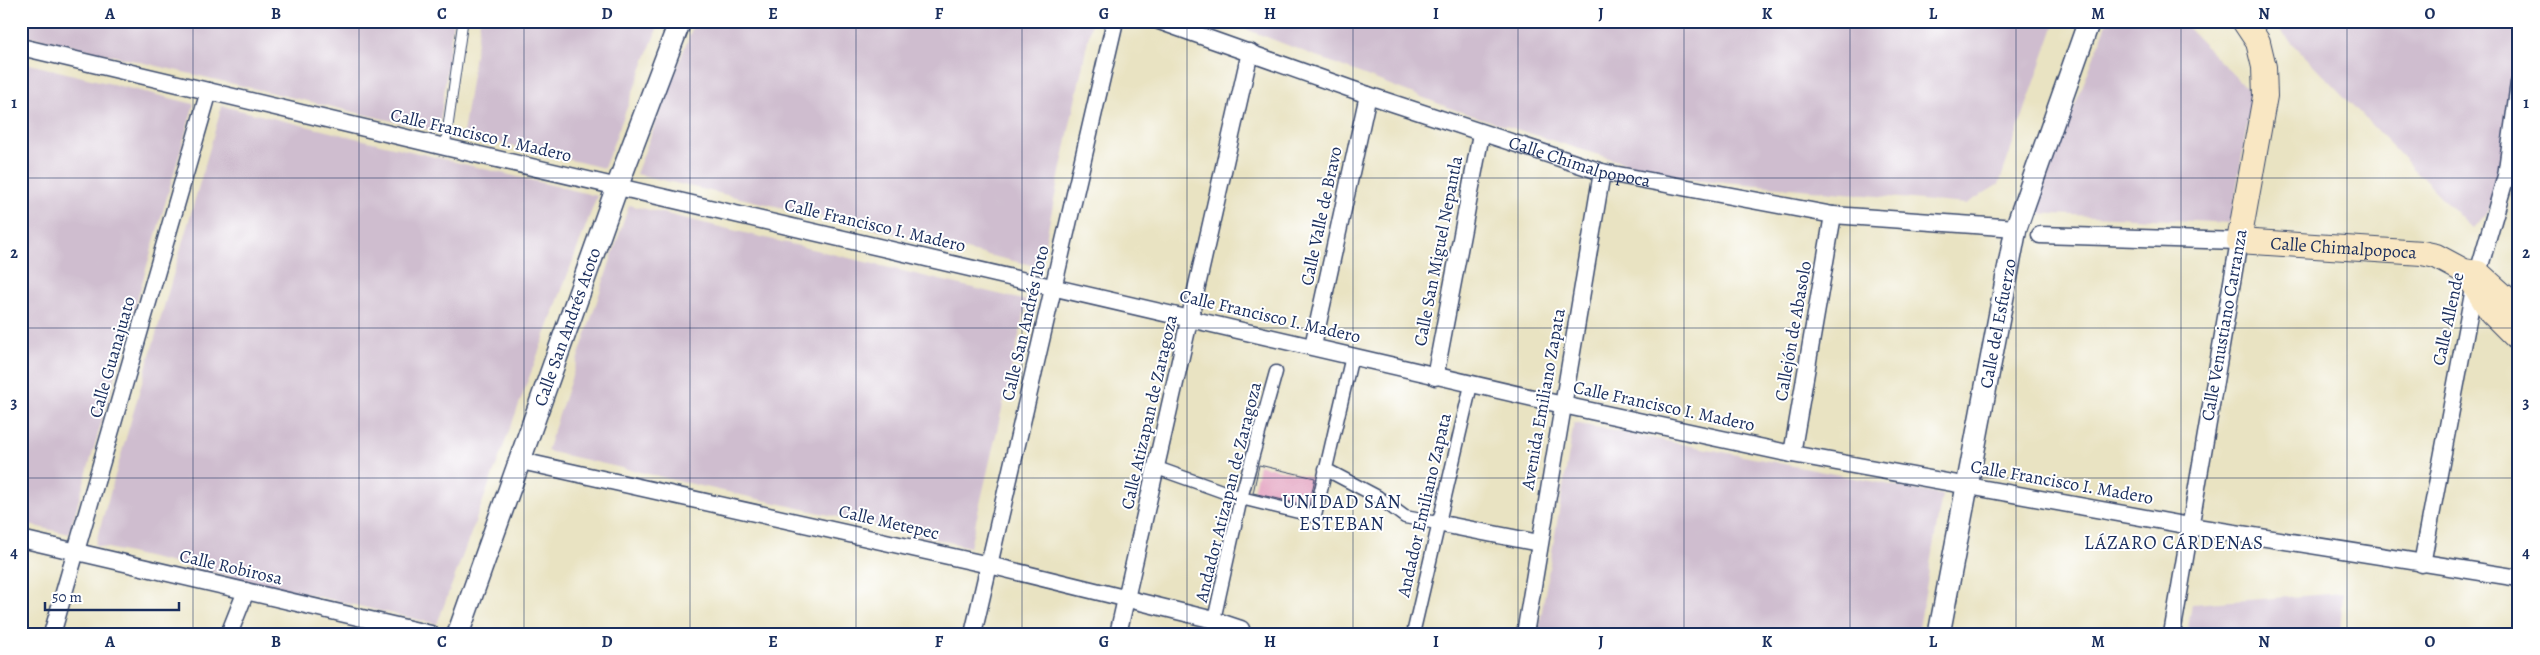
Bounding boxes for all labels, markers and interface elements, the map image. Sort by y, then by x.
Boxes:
text: A [104,3,116,25]
text: B [271,3,281,25]
text: C [437,3,447,25]
text: D [601,3,613,25]
text: E [768,3,778,25]
text: F [935,3,944,25]
text: G [1099,3,1109,25]
text: H [1264,3,1276,25]
text: I [1433,3,1439,25]
text: J [1598,3,1604,25]
text: K [1762,3,1773,25]
text: L [1929,3,1938,25]
text: M [2091,3,2105,25]
text: N [2258,3,2270,25]
text: O [2425,3,2436,25]
text: 1 [11,92,17,114]
text: 1 [2523,92,2529,114]
street label: Calle Francisco I. Madero [388,102,574,168]
street label: Calle Chimalpopoca [1506,130,1653,193]
street label: Calle Valle de Bravo [1295,144,1347,288]
street label: Calle San Miguel Nepantla [1408,153,1468,348]
street label: Calle Francisco I. Madero [782,192,968,258]
street label: Calle Venustiano Carranza [2195,227,2253,423]
street label: Calle Chimalpopoca [2270,231,2418,265]
text: 2 [10,242,18,264]
text: 2 [2522,242,2530,264]
street label: Calle San Andrés Toto [995,243,1055,403]
street label: Calle San Andrés Atoto [528,244,607,409]
street label: Calle del Esfuerzo [1974,257,2022,390]
street label: Callejón de Abasolo [1769,259,1817,403]
street label: Calle Allende [2426,270,2470,368]
street label: Calle Francisco I. Madero [1177,283,1363,349]
street label: Calle Guanajuato [83,293,141,421]
street label: Avenida Emiliano Zapata [1515,306,1571,493]
street label: Calle Atizapan de Zaragoza [1115,312,1183,512]
street label: Calle Francisco I. Madero [1571,375,1757,437]
street label: Andador Atizapan de Zaragoza [1189,379,1267,606]
text: 3 [11,392,18,414]
text: 3 [2523,392,2530,414]
street label: Andador Emiliano Zapata [1391,410,1457,600]
street label: Calle Francisco I. Madero [1969,454,2155,510]
district label: UNIDAD SAN ESTEBAN [1282,489,1402,537]
street label: Calle Metepec [836,499,942,545]
district label: LÁZARO CÁRDENAS [2084,530,2264,556]
text: 4 [10,542,18,564]
text: 4 [2522,542,2530,564]
street label: Calle Robirosa [177,543,285,591]
scale bar [45,580,179,612]
text: 50 m [52,587,82,607]
text: A [104,631,116,653]
text: B [271,631,281,653]
text: C [437,631,447,653]
text: D [601,631,613,653]
text: E [768,631,778,653]
text: F [935,631,944,653]
text: G [1099,631,1109,653]
text: H [1264,631,1276,653]
text: I [1433,631,1439,653]
text: J [1598,631,1604,653]
text: K [1762,631,1773,653]
text: L [1929,631,1938,653]
text: M [2091,631,2105,653]
text: N [2258,631,2270,653]
text: O [2425,631,2436,653]

